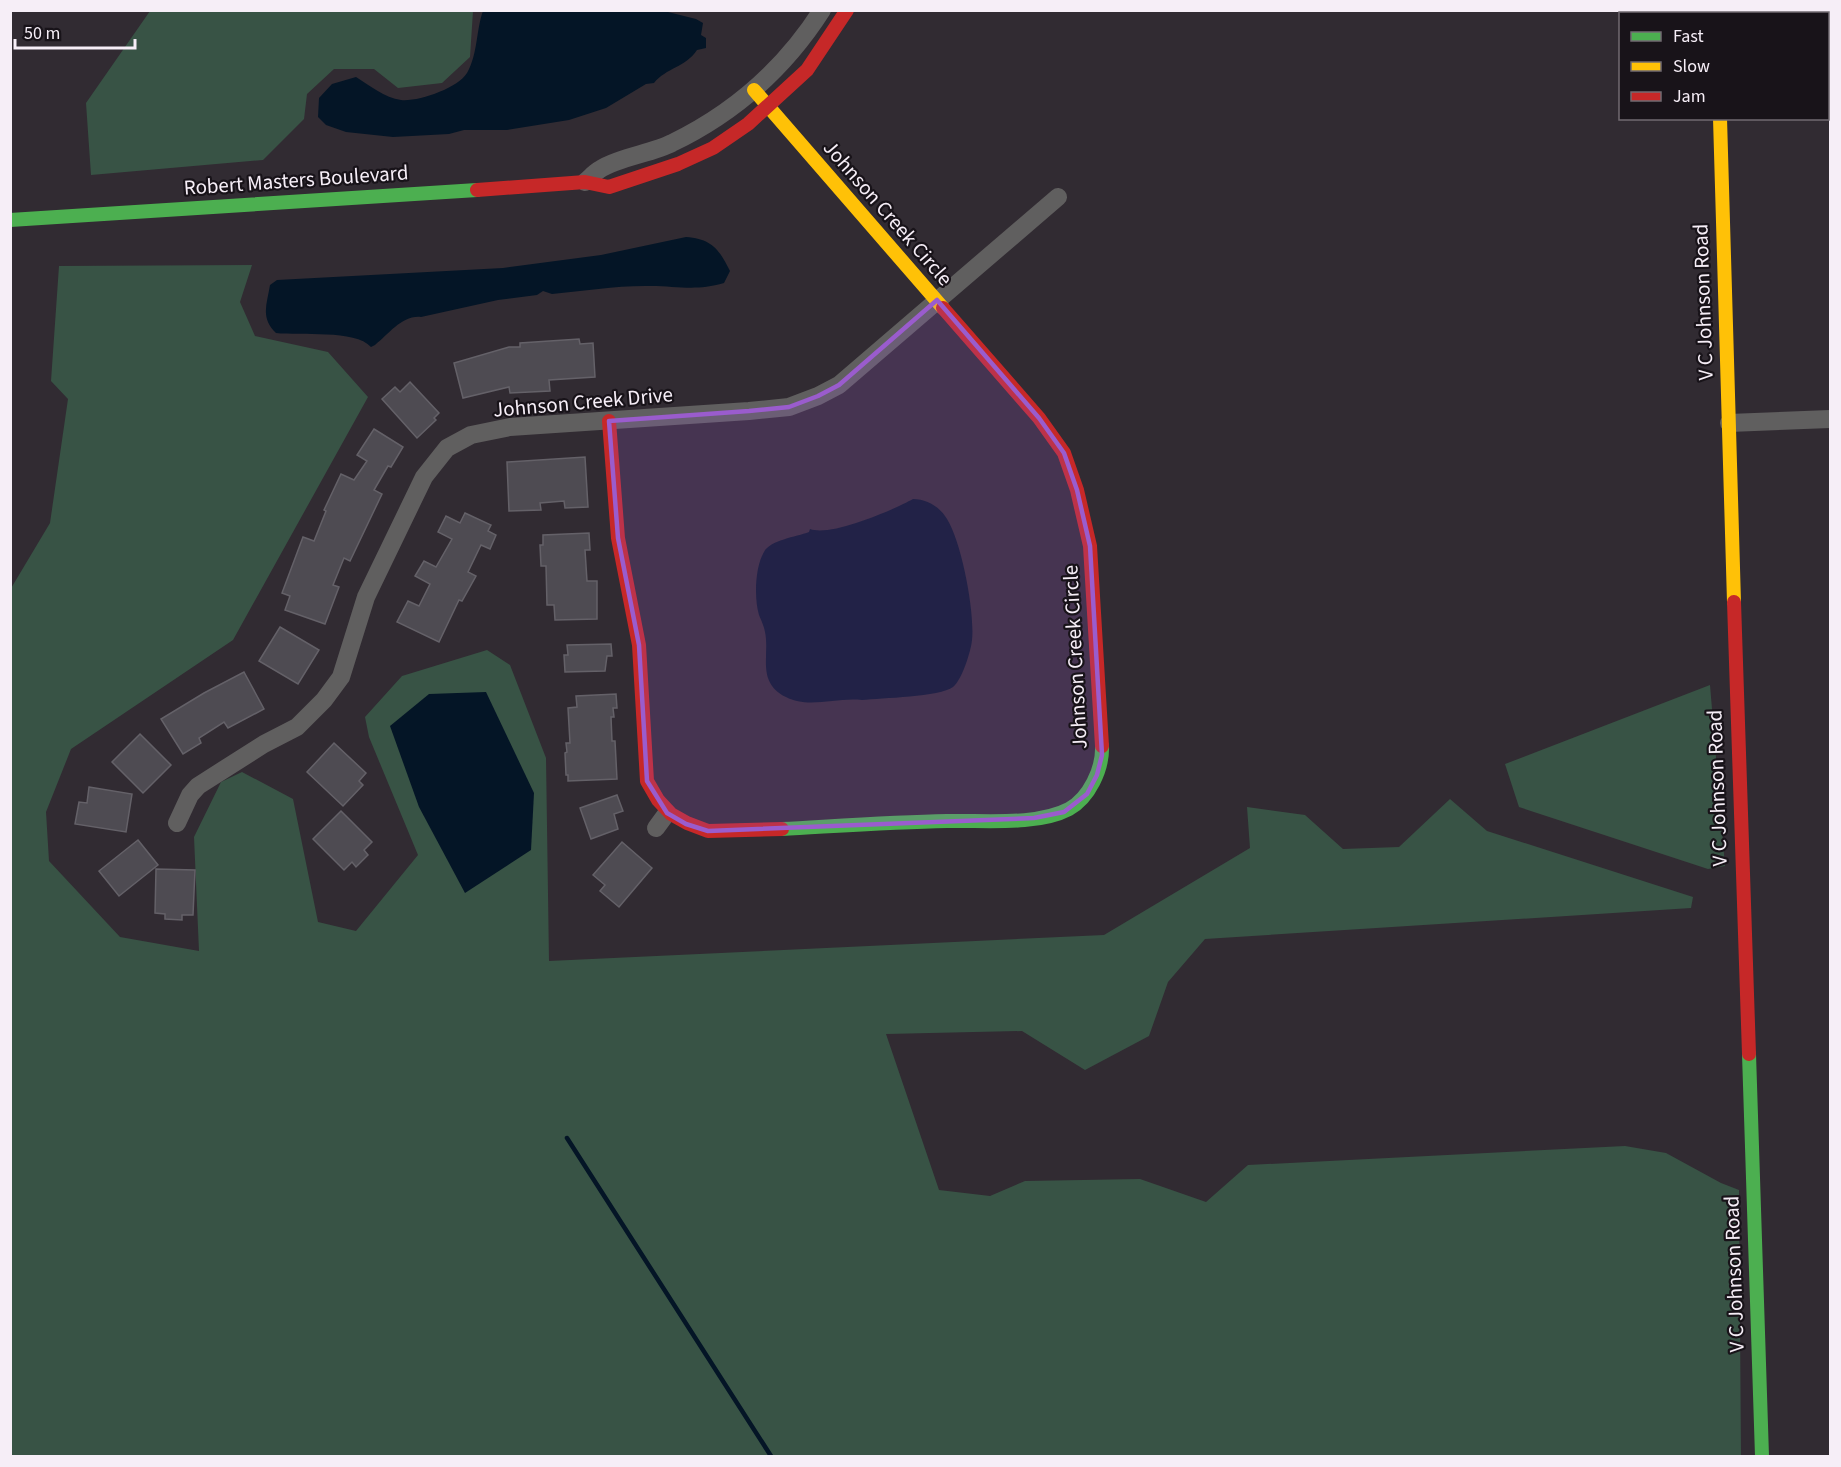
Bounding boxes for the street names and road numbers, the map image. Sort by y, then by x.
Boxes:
street label: Johnson Creek Circle [816,134,960,292]
street label: Robert Masters Boulevard [183,157,409,203]
street label: V C Johnson Road [1685,223,1721,381]
street label: Johnson Creek Drive [492,379,674,425]
street label: Johnson Creek Circle [1055,564,1095,750]
street label: V C Johnson Road [1699,709,1735,867]
street label: V C Johnson Road [1716,1195,1752,1353]

